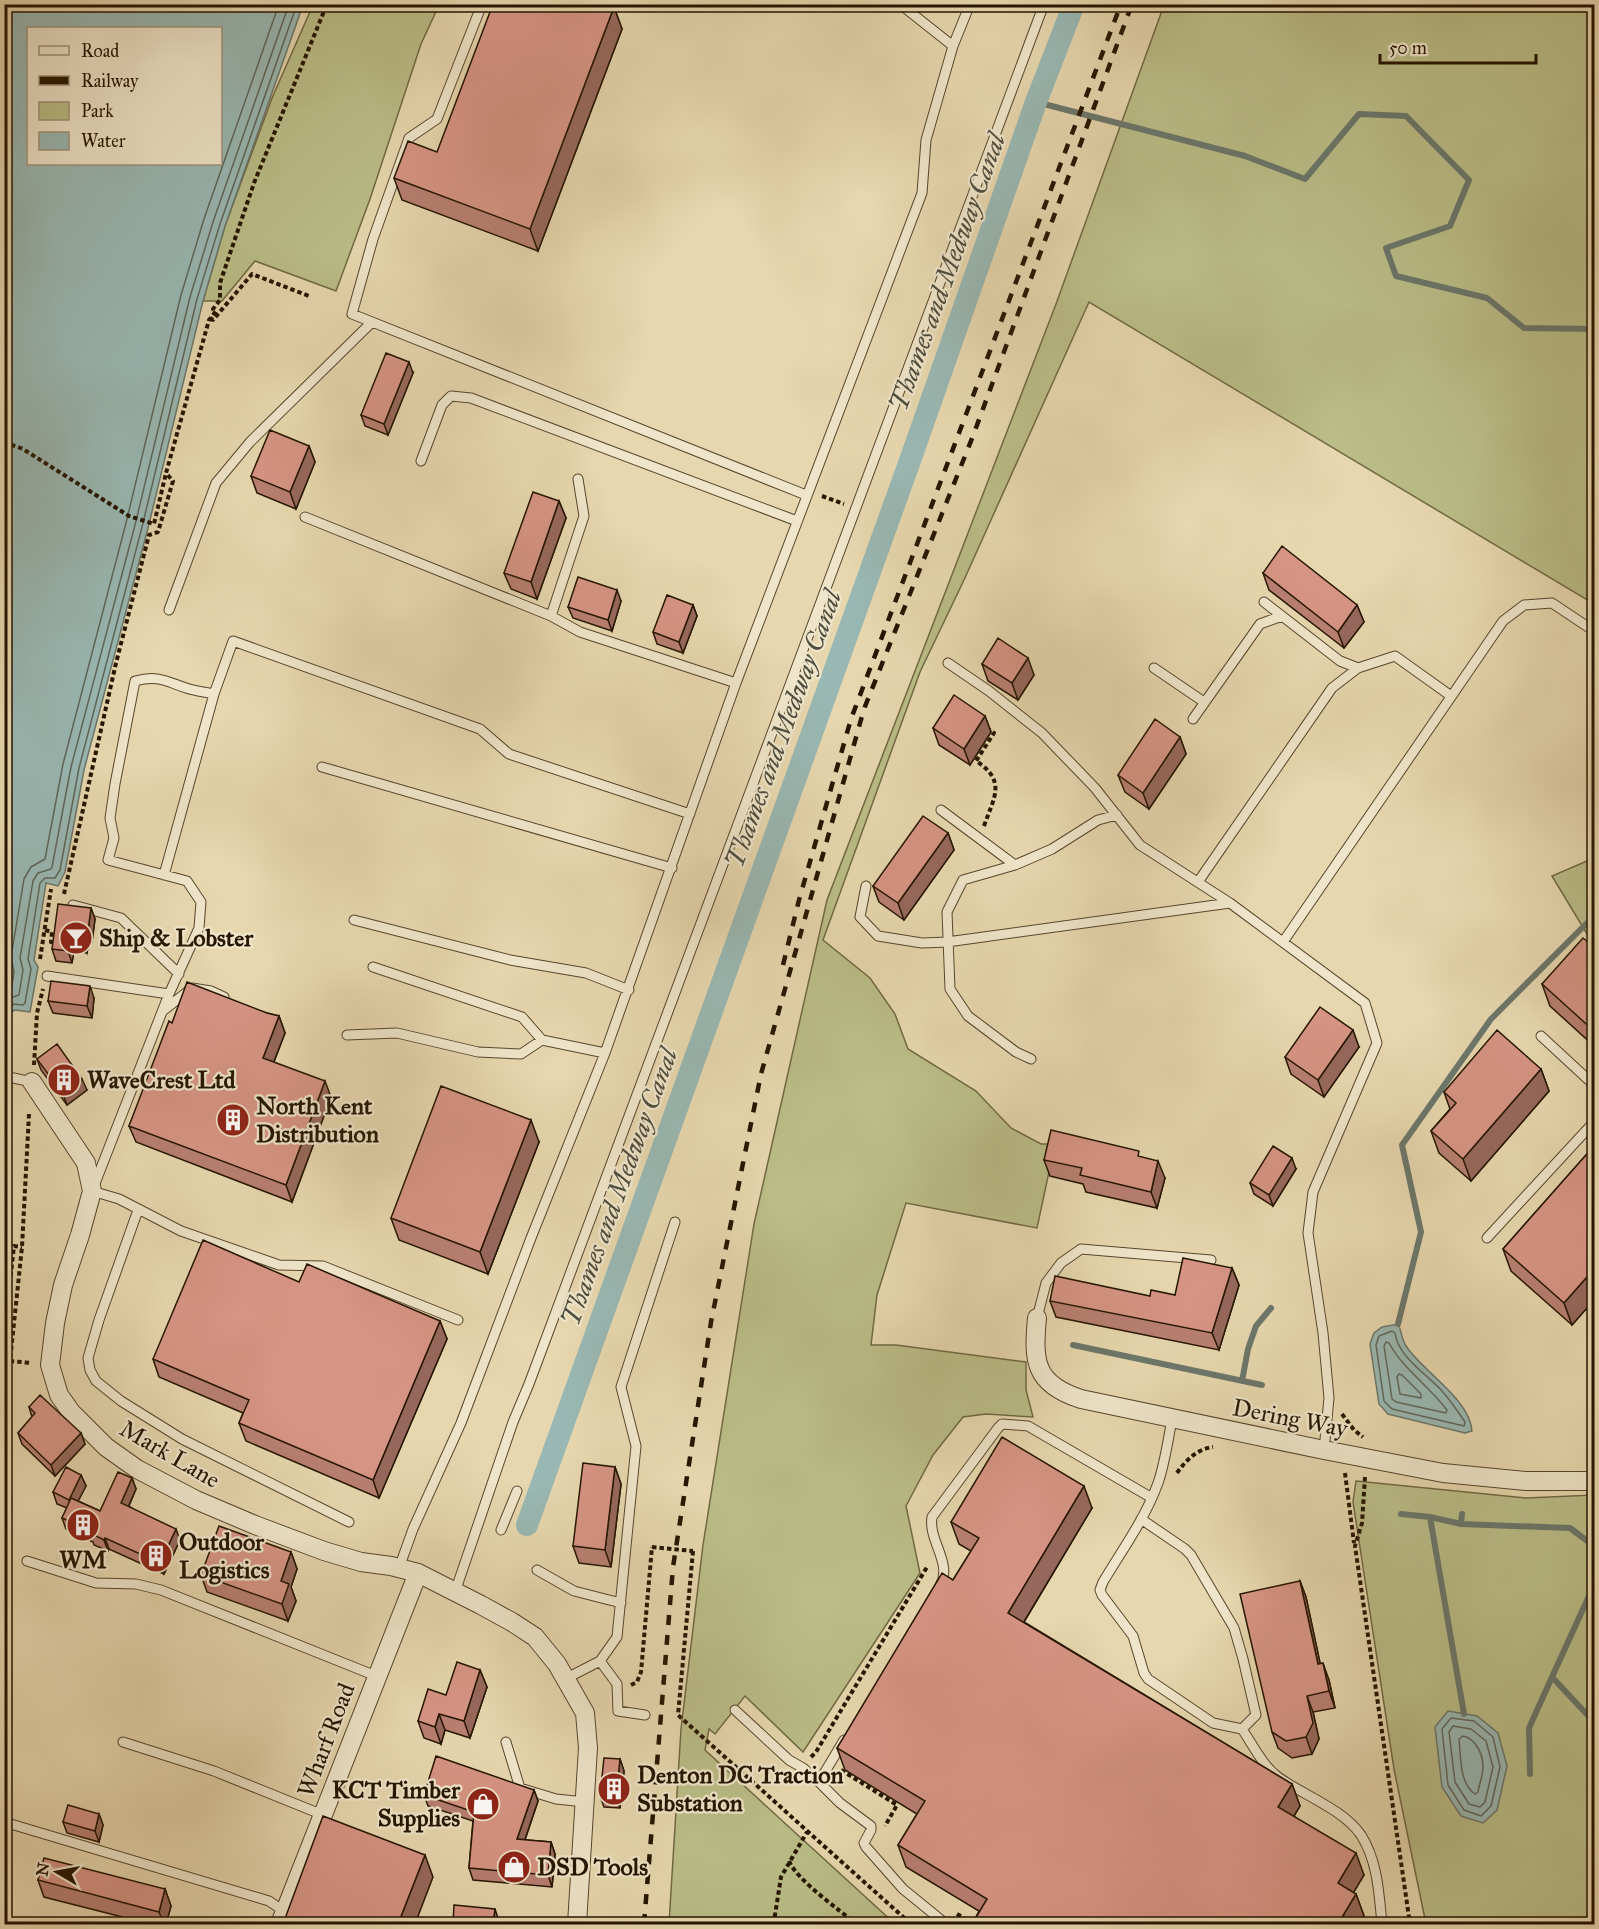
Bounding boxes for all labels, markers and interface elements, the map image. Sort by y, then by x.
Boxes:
legend [27,27,222,165]
scale bar [1380,27,1536,65]
text: 50 m [1389,37,1427,59]
text: Road [81,40,119,62]
text: Railway [81,70,139,92]
text: Park [81,100,114,122]
water label: Thames and Medway Canal [882,127,1013,415]
text: Water [81,130,126,152]
water label: Thames and Medway Canal [718,584,849,872]
bar icon: Ship & Lobster [58,920,94,956]
place label: Ship & Lobster [99,923,254,953]
water label: Thames and Medway Canal [554,1042,685,1330]
building icon: WaveCrest Ltd [46,1062,82,1098]
place label: WaveCrest Ltd [87,1065,237,1095]
place label: North Kent Distribution [256,1091,379,1149]
building icon: North Kent Distribution [215,1102,251,1138]
street label: Dering Way [1230,1392,1351,1444]
street label: Mark Lane [114,1413,226,1495]
building icon: WM [65,1507,101,1543]
place label: Outdoor Logistics [179,1527,270,1585]
building icon: Outdoor Logistics [138,1538,174,1574]
place label: WM [59,1545,107,1575]
street label: Wharf Road [291,1679,361,1801]
place label: Denton DC Traction Substation [637,1760,844,1818]
building icon: Denton DC Traction Substation [596,1771,632,1807]
place label: KCT Timber Supplies [332,1775,461,1833]
shop icon: KCT Timber Supplies [465,1786,501,1822]
north arrow [27,1842,87,1902]
shop icon: DSD Tools [496,1849,532,1885]
place label: DSD Tools [537,1852,648,1882]
text: N [32,1861,53,1878]

